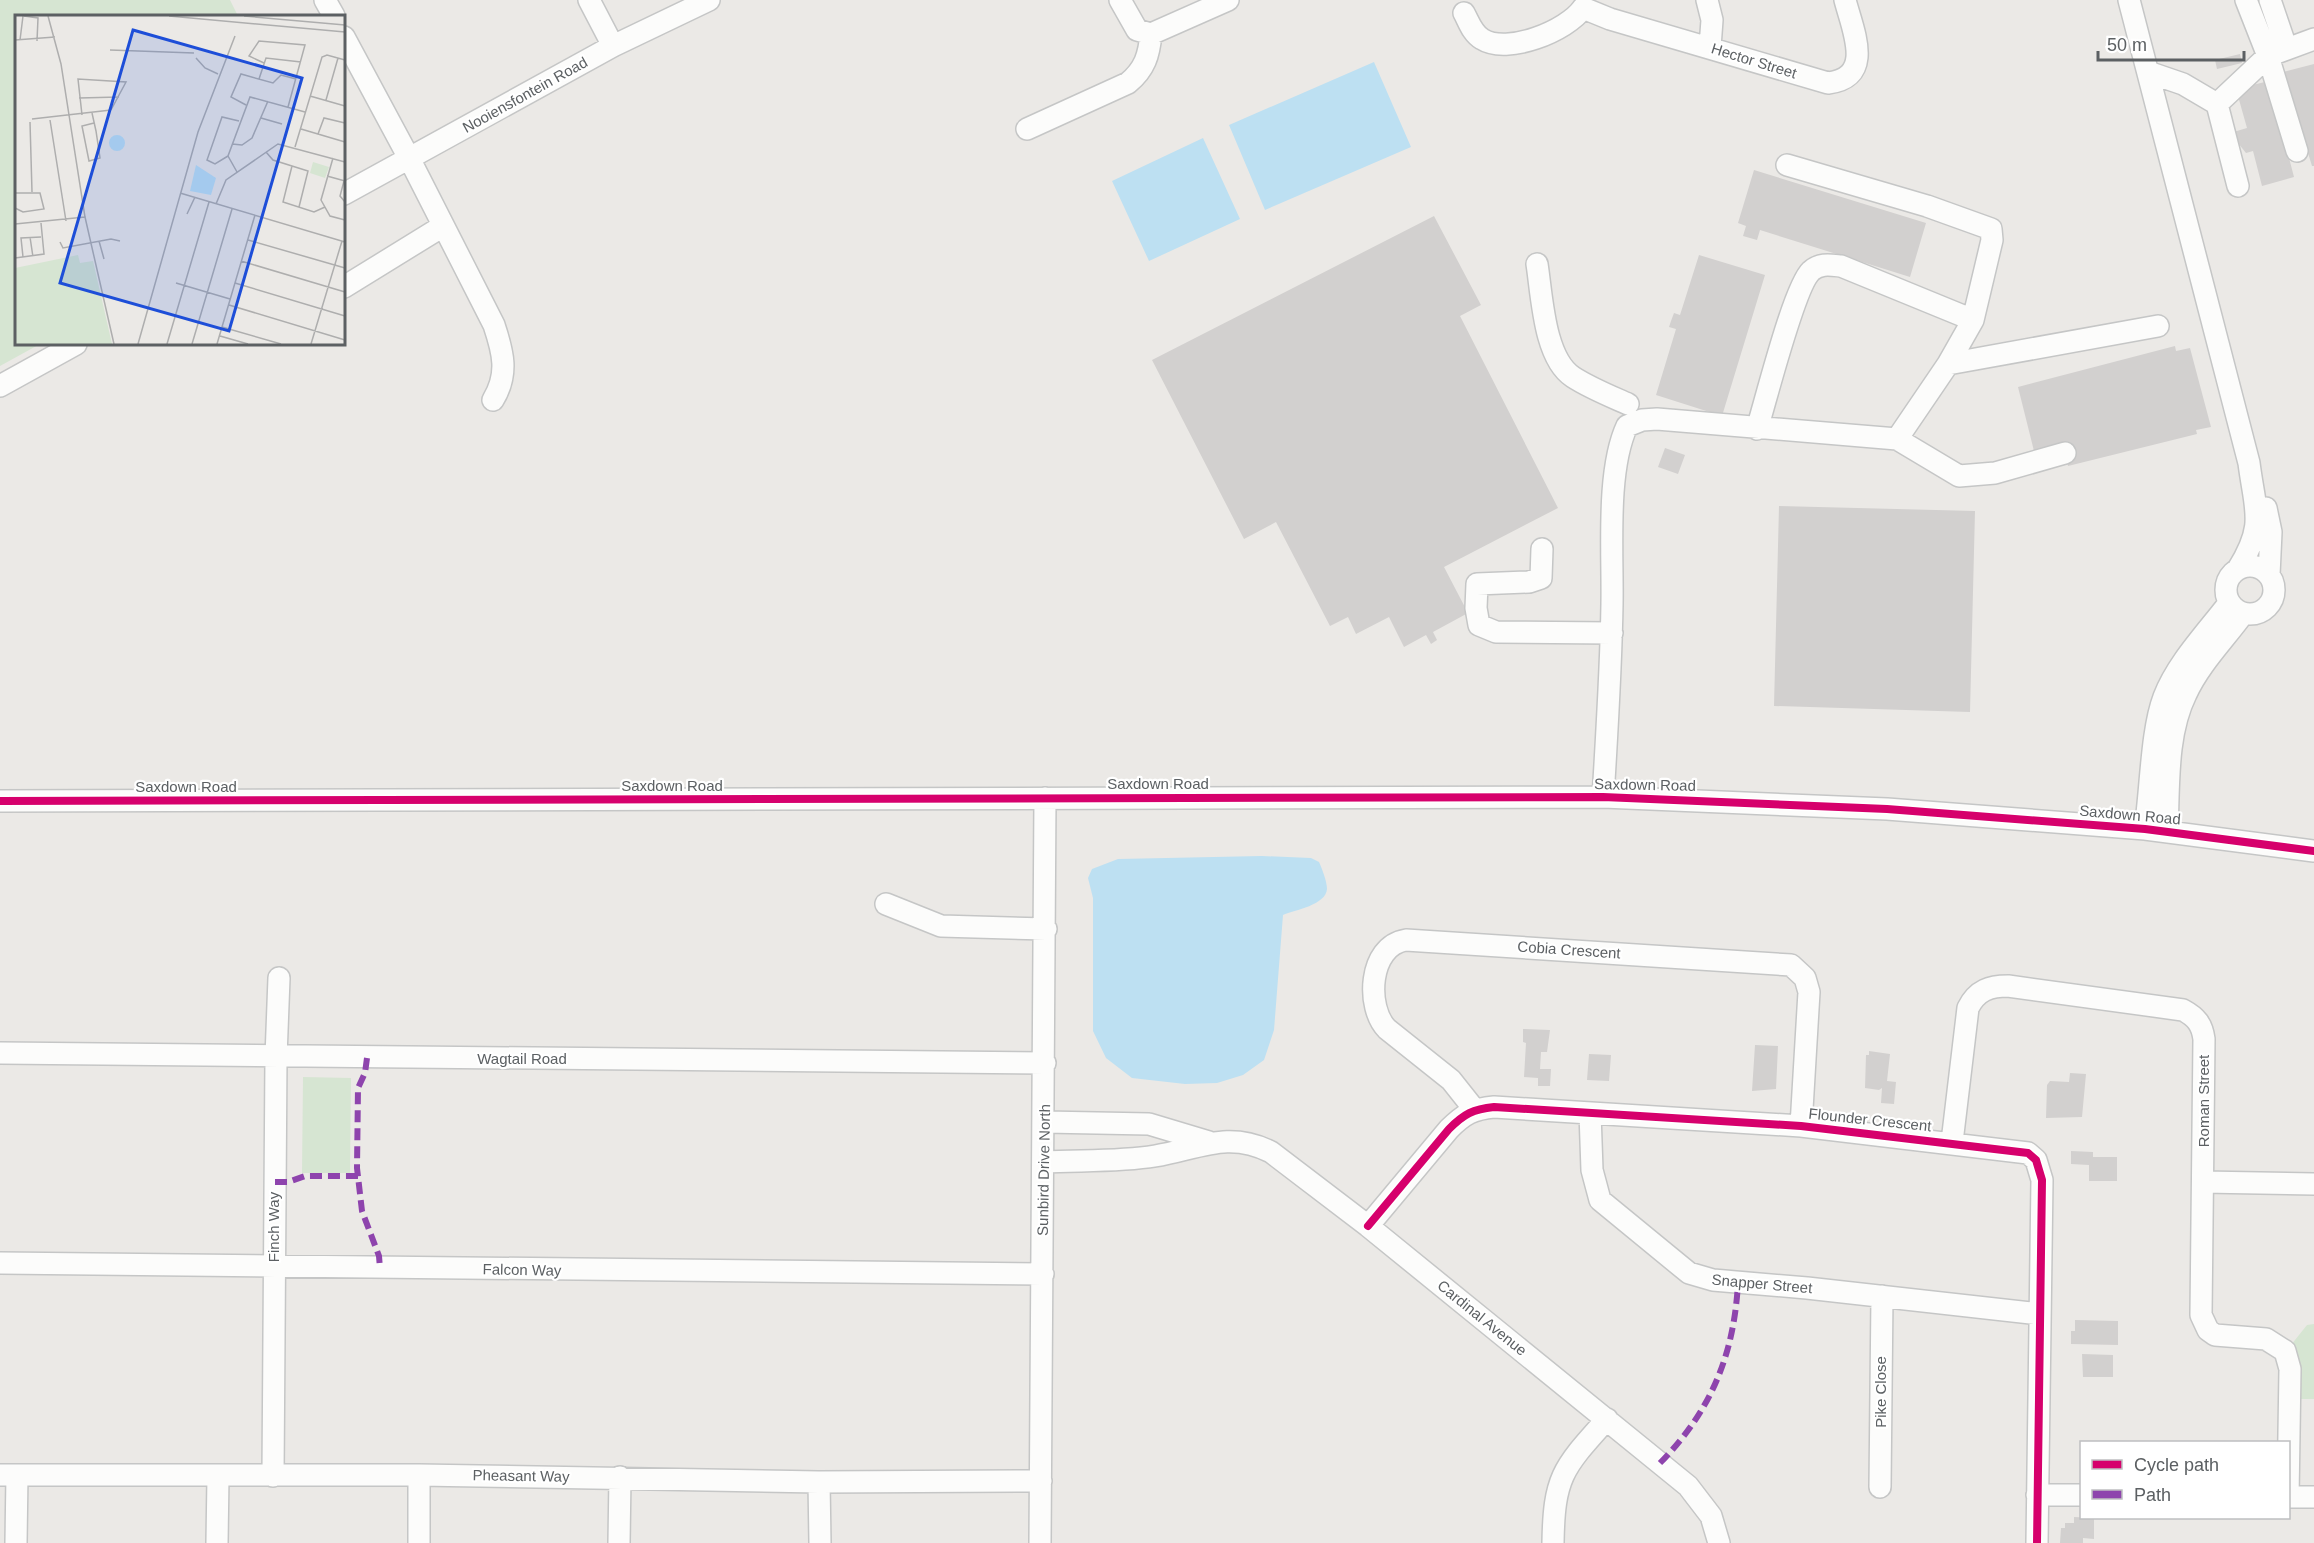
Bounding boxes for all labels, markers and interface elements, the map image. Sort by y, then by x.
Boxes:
inset map [15,15,345,345]
scale bar [2098,24,2244,62]
text: 50 m [2107,35,2147,55]
street label: Hector Street [1709,39,1800,82]
street label: Nooiensfontein Road [459,53,590,136]
street label: Saxdown Road [1107,775,1209,792]
street label: Saxdown Road [1594,775,1696,794]
street label: Saxdown Road [621,777,723,794]
street label: Saxdown Road [135,778,237,795]
street label: Saxdown Road [2079,802,2181,827]
street label: Cobia Crescent [1517,937,1622,962]
street label: Wagtail Road [477,1050,567,1067]
street label: Roman Street [2195,1054,2212,1147]
street label: Sunbird Drive North [1034,1104,1053,1236]
street label: Flounder Crescent [1808,1105,1933,1134]
street label: Finch Way [265,1191,282,1262]
street label: Falcon Way [483,1260,562,1279]
street label: Snapper Street [1711,1271,1814,1296]
street label: Cardinal Avenue [1434,1276,1530,1359]
street label: Pike Close [1872,1356,1889,1428]
legend [2080,1441,2290,1519]
text: Cycle path [2134,1455,2219,1475]
street label: Pheasant Way [472,1466,570,1485]
text: Path [2134,1485,2171,1505]

